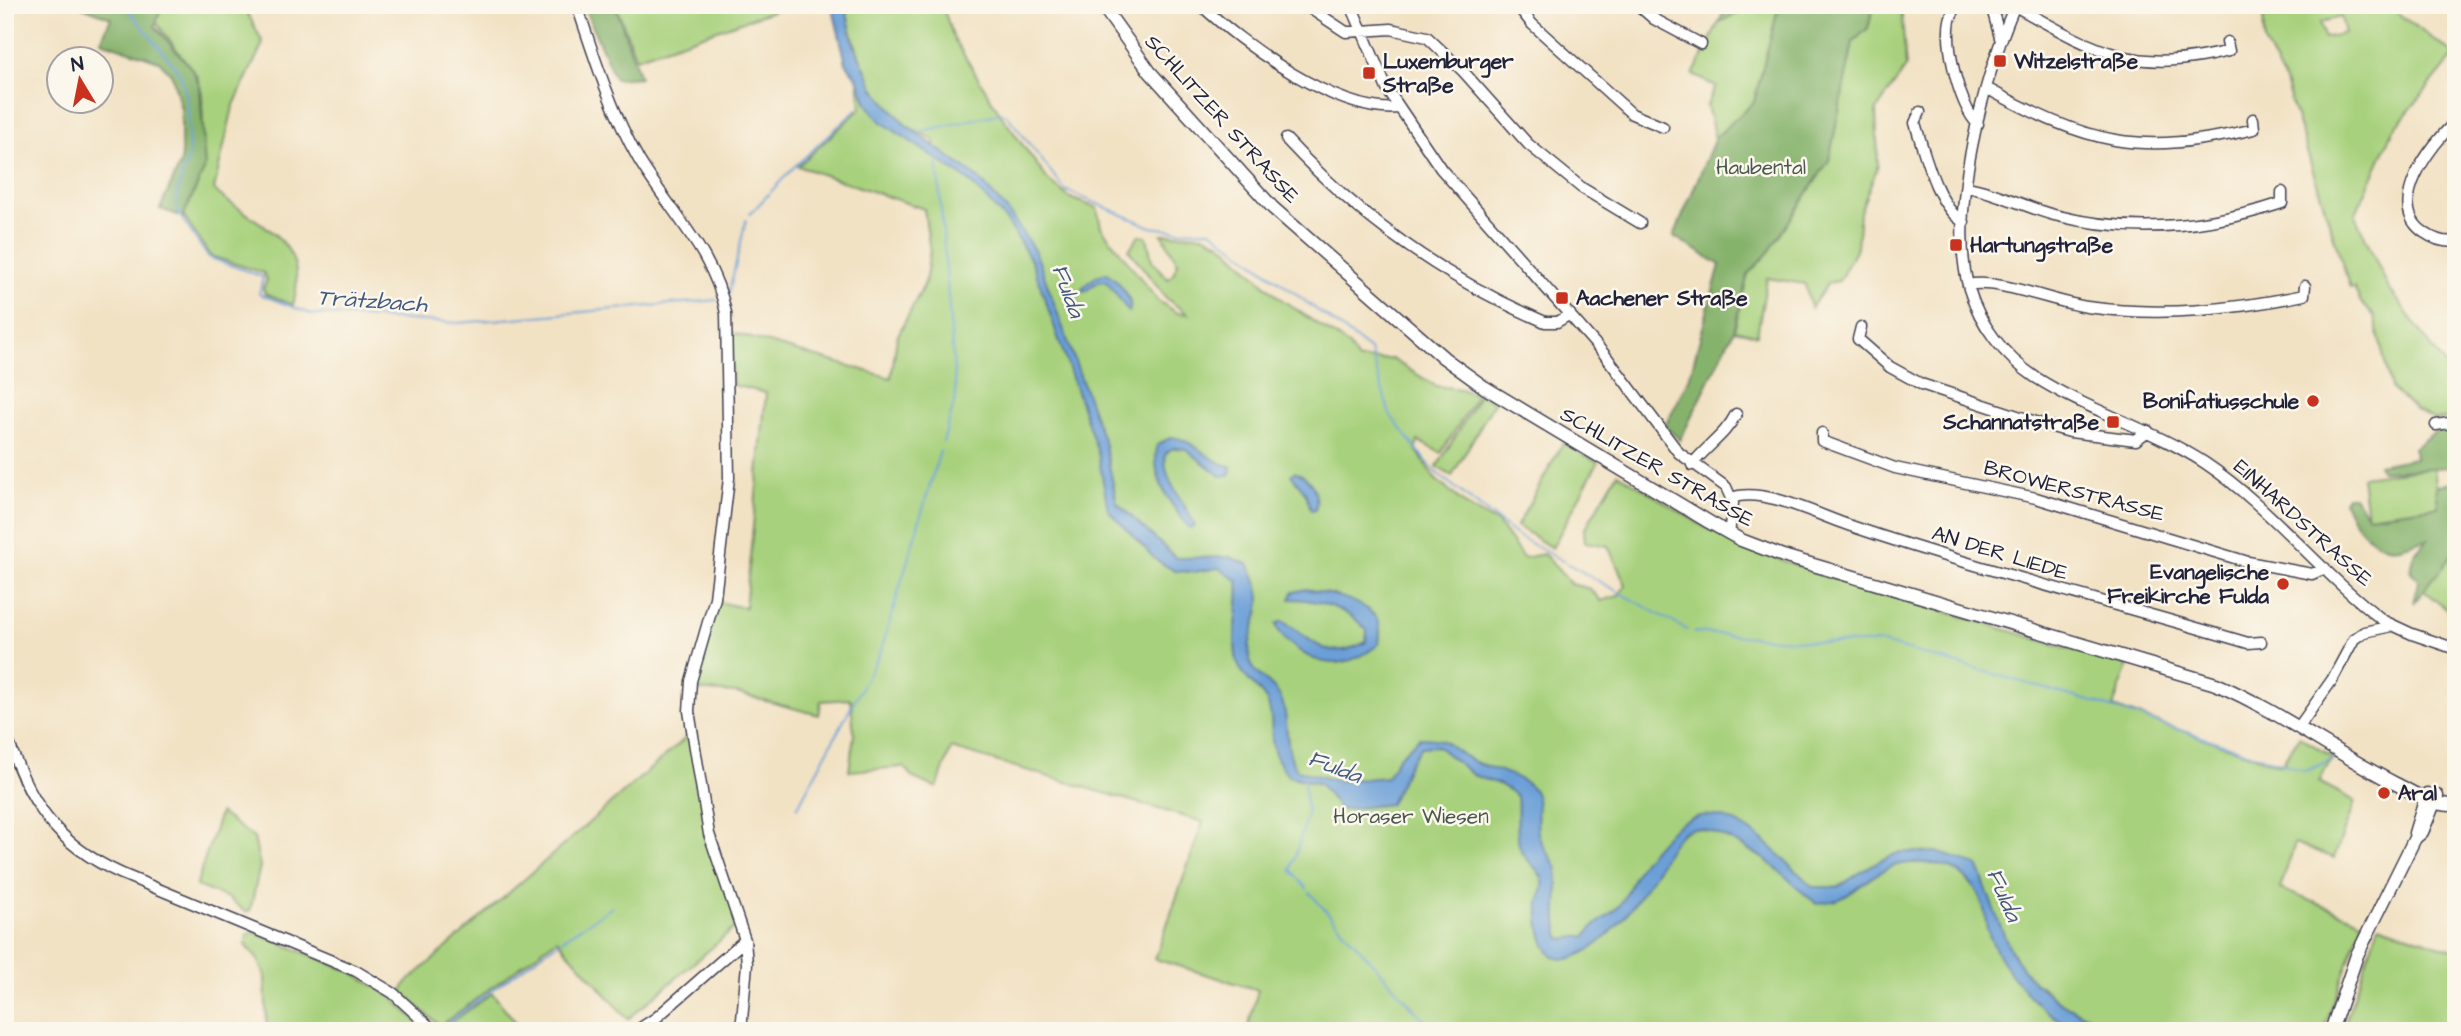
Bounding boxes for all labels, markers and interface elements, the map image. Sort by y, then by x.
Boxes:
street label: SCHLITZER STRASSE [1138,28,1306,210]
north arrow [46,46,116,116]
place label: Luxemburger Straße [1382,47,1514,100]
place label: Witzelstraße [2013,47,2139,76]
text: N [69,50,86,79]
marker: Witzelstraße [1992,53,2008,69]
marker: Luxemburger Straße [1361,65,1377,81]
park label: Haubental [1716,153,1806,182]
place label: Hartungstraße [1970,231,2114,262]
marker: Hartungstraße [1948,237,1964,253]
water label: Fulda [1044,260,1093,323]
water label: Trätzbach [316,281,430,321]
place label: Aachener Straße [1576,284,1748,313]
marker: Aachener Straße [1554,290,1570,306]
place label: Bonifatiusschule [2143,387,2300,416]
marker: Bonifatiusschule [2305,393,2321,409]
street label: SCHLITZER STRASSE [1555,400,1759,534]
place label: Schannatstraße [1942,408,2100,437]
marker: Schannatstraße [2105,414,2121,430]
street label: BROWERSTRASSE [1981,453,2168,529]
street label: EINHARDSTRASSE [2227,453,2379,594]
street label: AN DER LIEDE [1929,519,2072,588]
place label: Evangelische Freikirche Fulda [2107,558,2270,611]
marker: Evangelische Freikirche Fulda [2275,576,2291,592]
water label: Fulda [1304,742,1367,792]
place label: Aral [2398,779,2438,808]
marker: Aral [2376,785,2392,801]
park label: Horaser Wiesen [1333,802,1489,831]
water label: Fulda [1979,864,2030,928]

